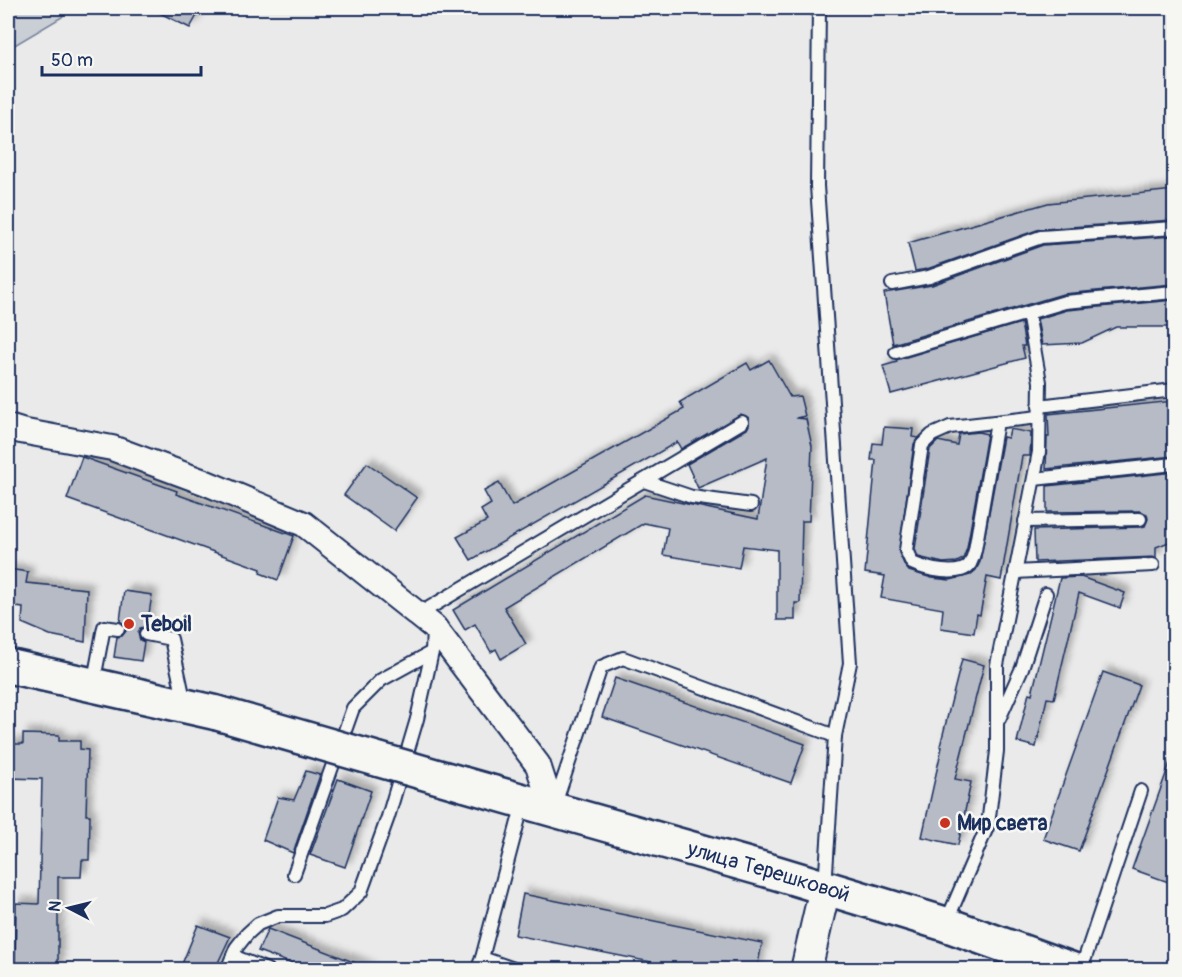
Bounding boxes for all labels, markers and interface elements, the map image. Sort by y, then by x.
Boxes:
scale bar [42,39,201,77]
text: 50 m [51,49,93,72]
place label: Teboil [140,611,192,638]
marker: Teboil [122,617,136,631]
place label: Мир света [957,810,1048,837]
marker: Мир света [938,816,952,830]
street label: улица Терешковой [684,835,853,908]
north arrow [39,878,99,938]
text: N [45,900,66,913]

